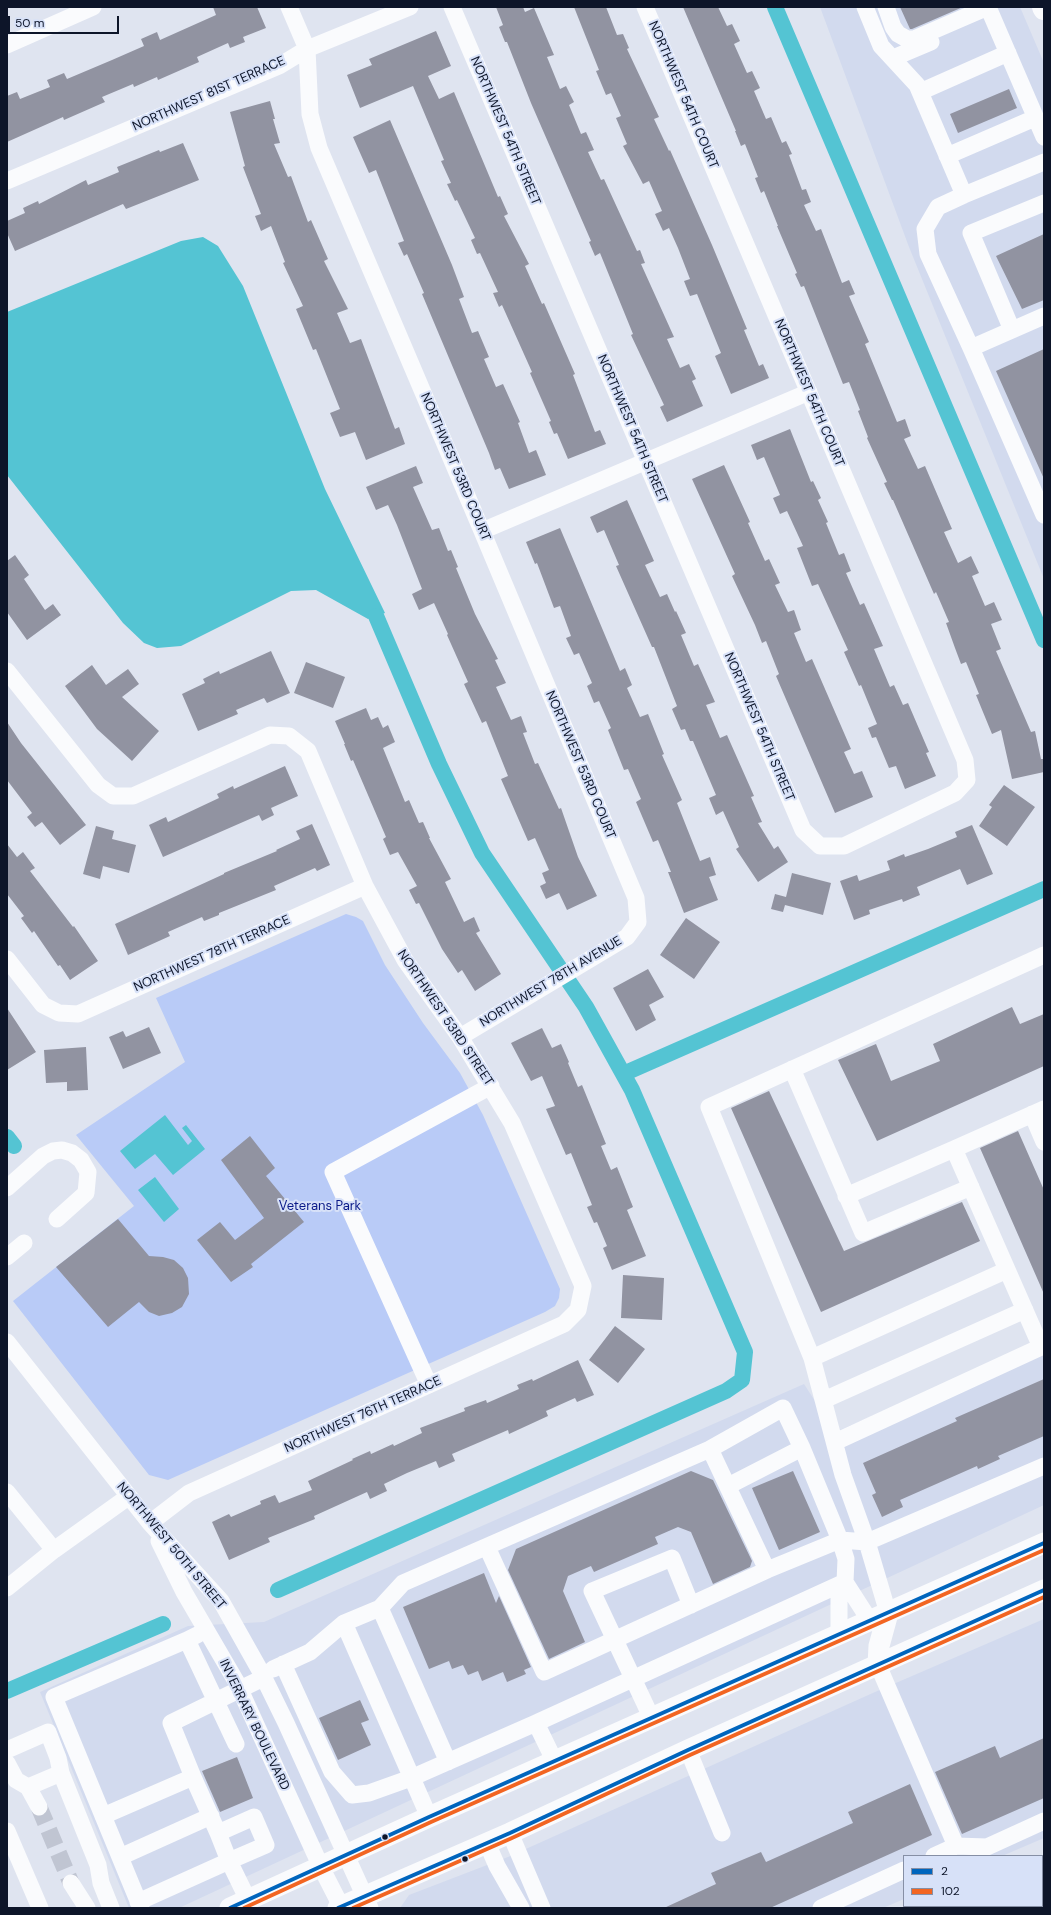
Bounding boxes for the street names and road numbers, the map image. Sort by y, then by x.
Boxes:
street label: NORTHWEST 54TH COURT [645,19,721,171]
street label: NORTHWEST 81ST TERRACE [130,53,288,135]
street label: NORTHWEST 54TH STREET [467,54,543,208]
street label: NORTHWEST 54TH COURT [771,317,847,469]
street label: NORTHWEST 54TH STREET [594,352,670,506]
street label: NORTHWEST 53RD COURT [417,391,493,543]
street label: NORTHWEST 54TH STREET [721,650,797,804]
street label: NORTHWEST 53RD COURT [542,689,618,841]
street label: NORTHWEST 78TH TERRACE [131,912,293,996]
street label: NORTHWEST 78TH AVENUE [477,933,625,1031]
street label: NORTHWEST 53RD STREET [394,947,496,1089]
street label: NORTHWEST 76TH TERRACE [282,1373,444,1457]
street label: NORTHWEST 50TH STREET [113,1479,229,1613]
street label: INVERRARY BOULEVARD [215,1657,293,1793]

